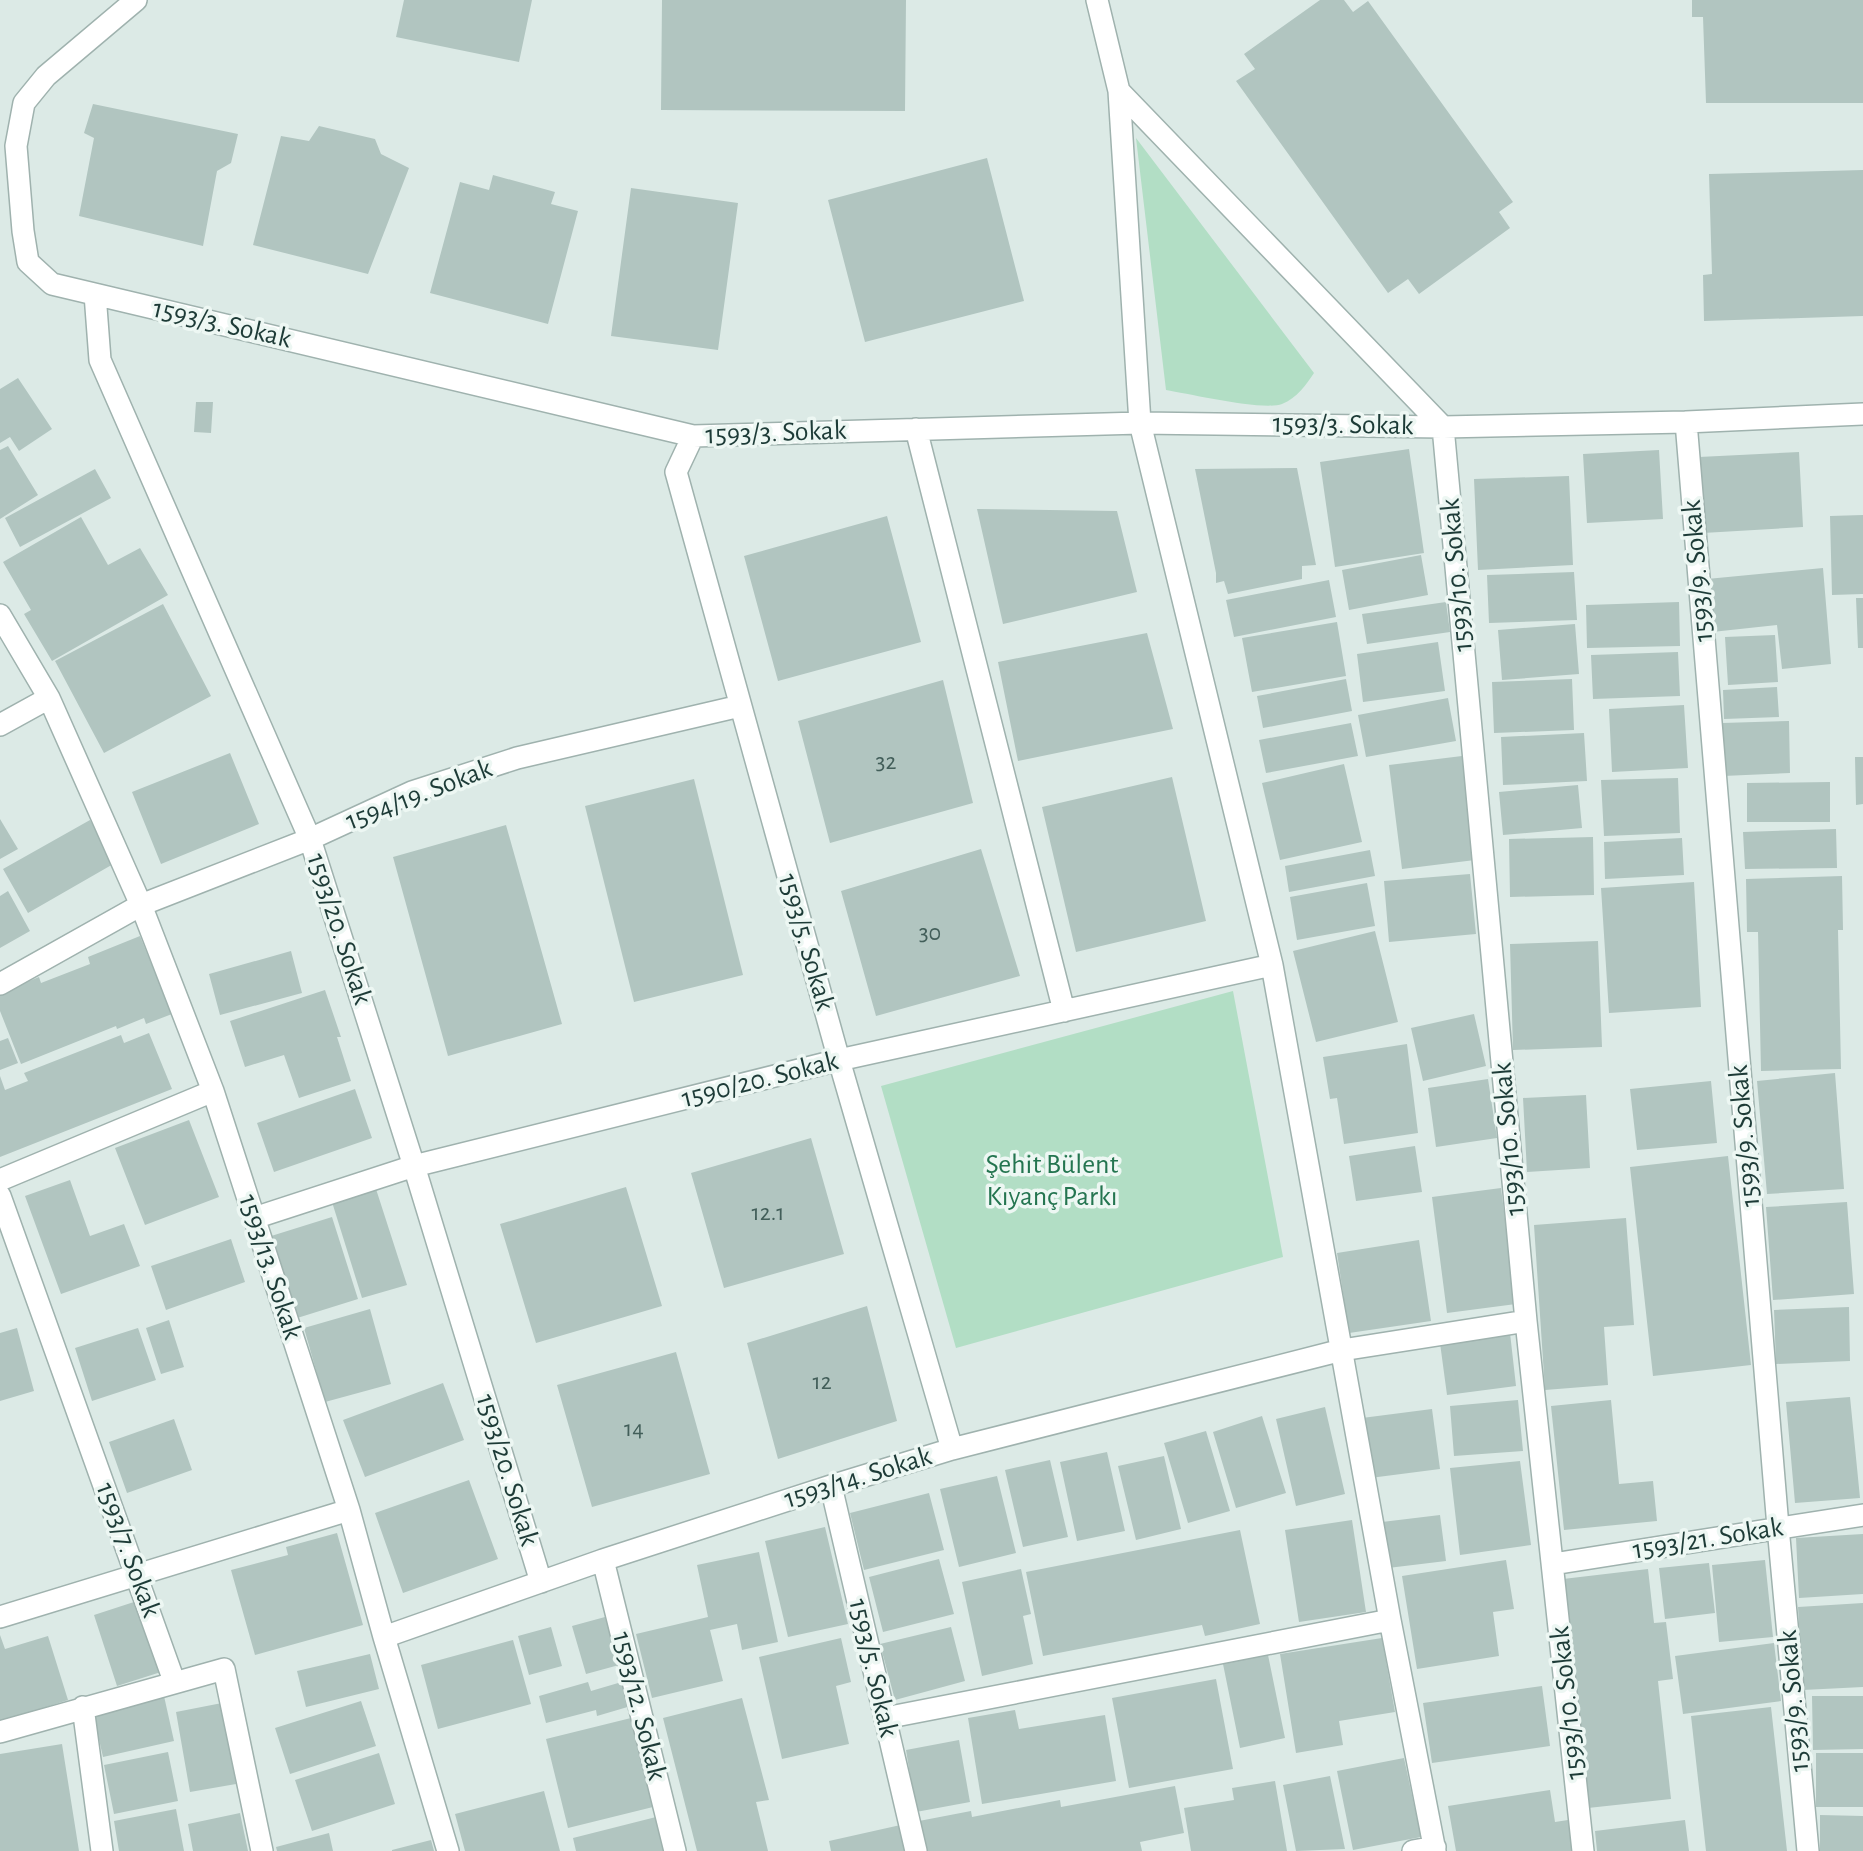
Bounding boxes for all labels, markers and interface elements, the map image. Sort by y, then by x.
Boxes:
street label: 1593/3. Sokak [150,295,294,354]
street label: 1593/3. Sokak [1272,410,1414,440]
street label: 1593/3. Sokak [705,417,847,449]
street label: 1593/10. Sokak [1436,497,1478,653]
street label: 1593/9. Sokak [1678,499,1718,643]
house number: 32 [876,750,896,774]
street label: 1594/19. Sokak [342,754,496,836]
street label: 1593/20. Sokak [301,850,377,1008]
street label: 1593/5. Sokak [773,870,839,1014]
house number: 30 [919,921,941,945]
street label: 1590/20. Sokak [679,1047,841,1113]
street label: 1593/10. Sokak [1488,1061,1530,1217]
street label: 1593/9. Sokak [1725,1064,1765,1208]
park label: Şehit Bülent Kıyanç Parkı [986,1151,1119,1211]
street label: 1593/13. Sokak [233,1191,307,1343]
house number: 12.1 [752,1201,784,1225]
house number: 12 [812,1370,832,1394]
street label: 1593/20. Sokak [471,1391,543,1549]
house number: 14 [624,1417,644,1441]
street label: 1593/14. Sokak [781,1442,935,1514]
street label: 1593/7. Sokak [91,1479,165,1621]
street label: 1593/21. Sokak [1631,1513,1785,1565]
street label: 1593/5. Sokak [843,1596,903,1740]
street label: 1593/10. Sokak [1546,1625,1590,1781]
street label: 1593/12. Sokak [607,1629,671,1783]
street label: 1593/9. Sokak [1774,1629,1814,1773]

